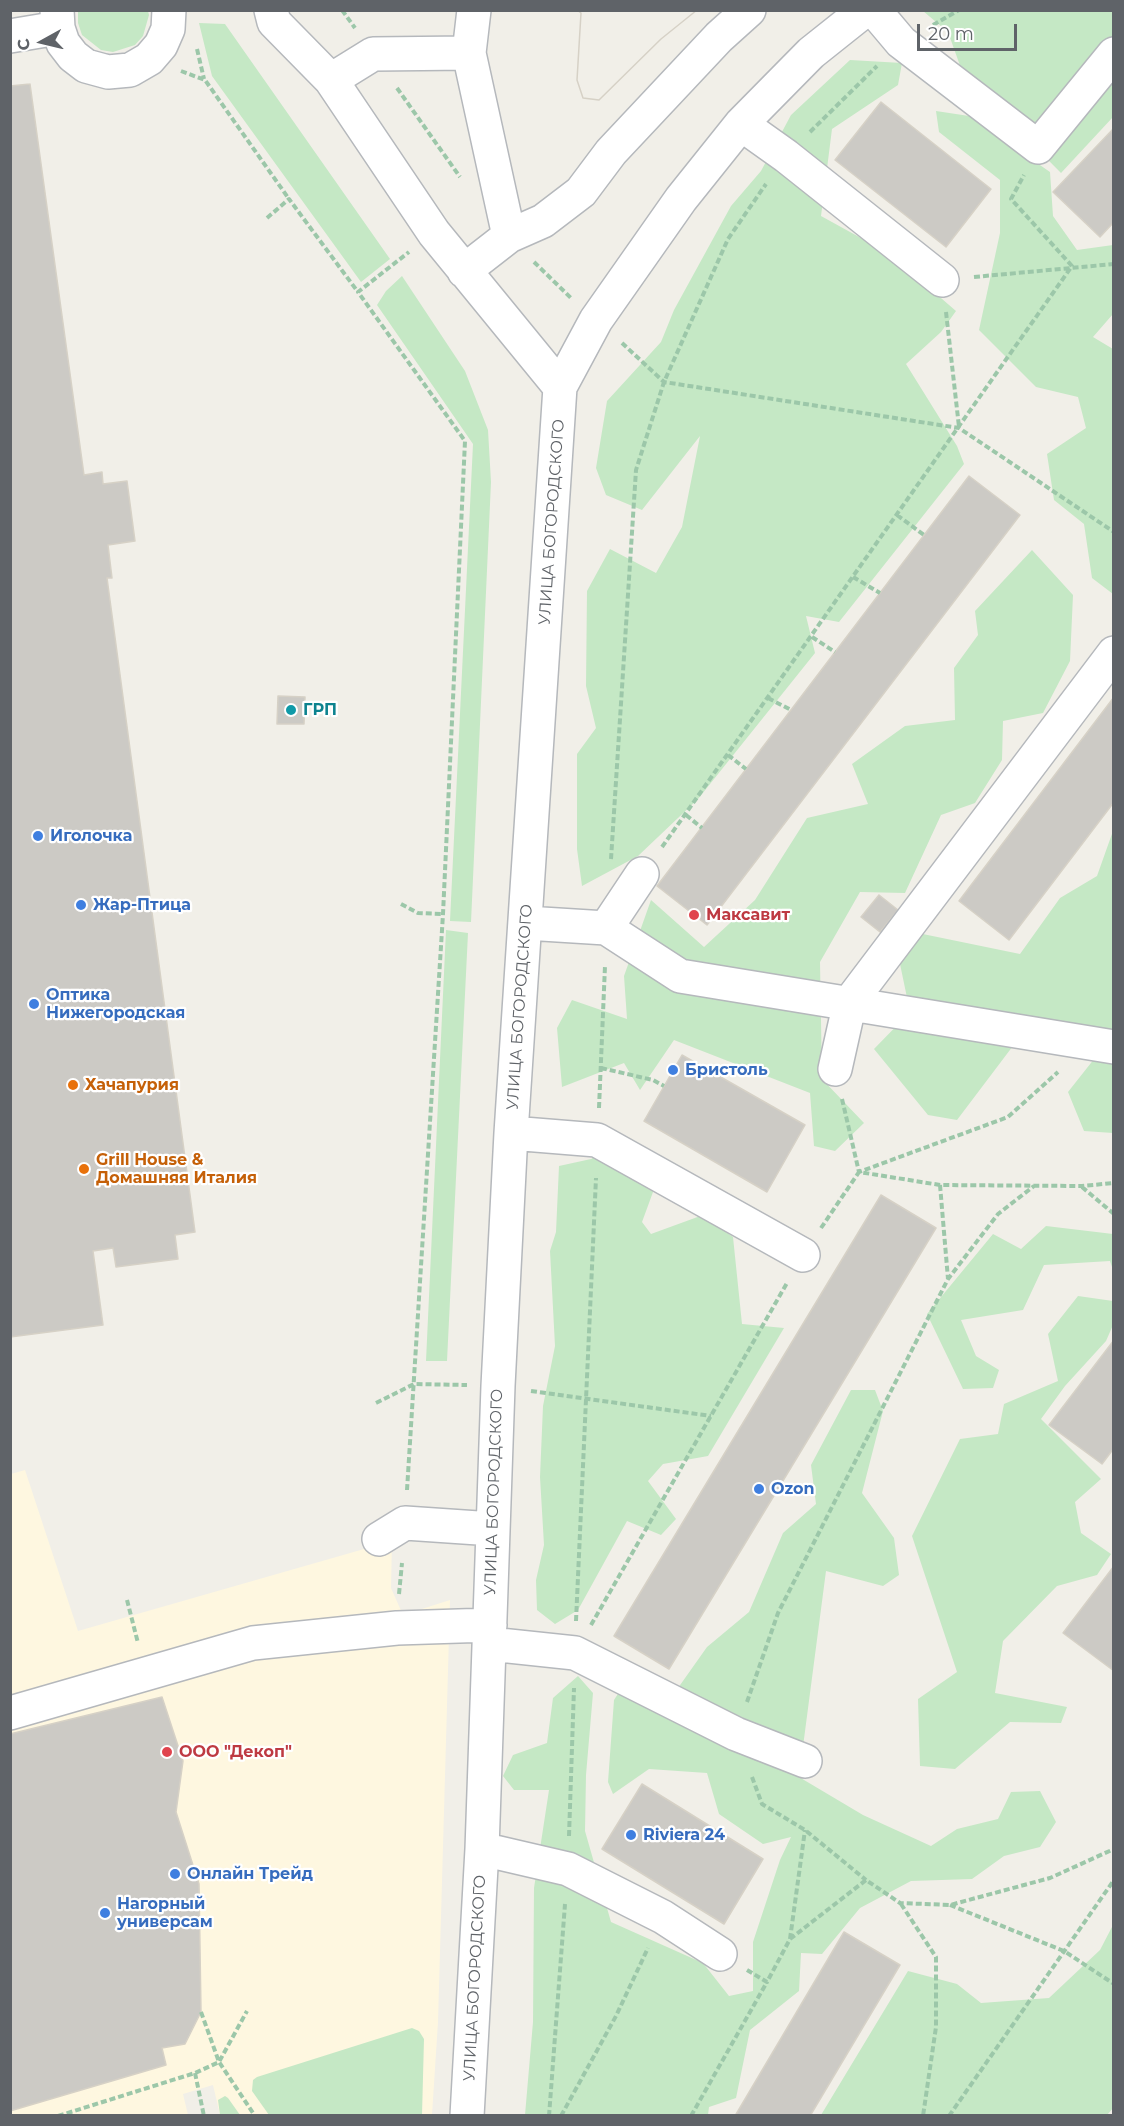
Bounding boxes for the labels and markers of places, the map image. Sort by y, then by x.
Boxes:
place label: ГРП [303,700,337,720]
marker: ГРП [284,703,298,717]
place label: Иголочка [50,826,132,846]
marker: Иголочка [31,829,45,843]
place label: Жар-Птица [93,895,191,915]
marker: Жар-Птица [74,898,88,912]
place label: Максавит [706,905,790,925]
marker: Максавит [687,908,701,922]
place label: Оптика Нижегородская [46,985,185,1023]
marker: Оптика Нижегородская [27,997,41,1011]
place label: Бристоль [685,1060,768,1080]
marker: Бристоль [666,1063,680,1077]
place label: Хачапурия [85,1075,179,1095]
marker: Хачапурия [66,1078,80,1092]
place label: Grill House & Домашняя Италия [96,1150,257,1188]
marker: Grill House & Домашняя Италия [77,1162,91,1176]
place label: Ozon [771,1479,815,1499]
marker: Ozon [752,1482,766,1496]
place label: ООО "Декоп" [179,1742,292,1762]
marker: ООО "Декоп" [160,1745,174,1759]
place label: Riviera 24 [643,1825,725,1845]
marker: Riviera 24 [624,1828,638,1842]
place label: Онлайн Трейд [187,1864,313,1884]
marker: Онлайн Трейд [168,1867,182,1881]
place label: Нагорный универсам [117,1894,213,1932]
marker: Нагорный универсам [98,1906,112,1920]

